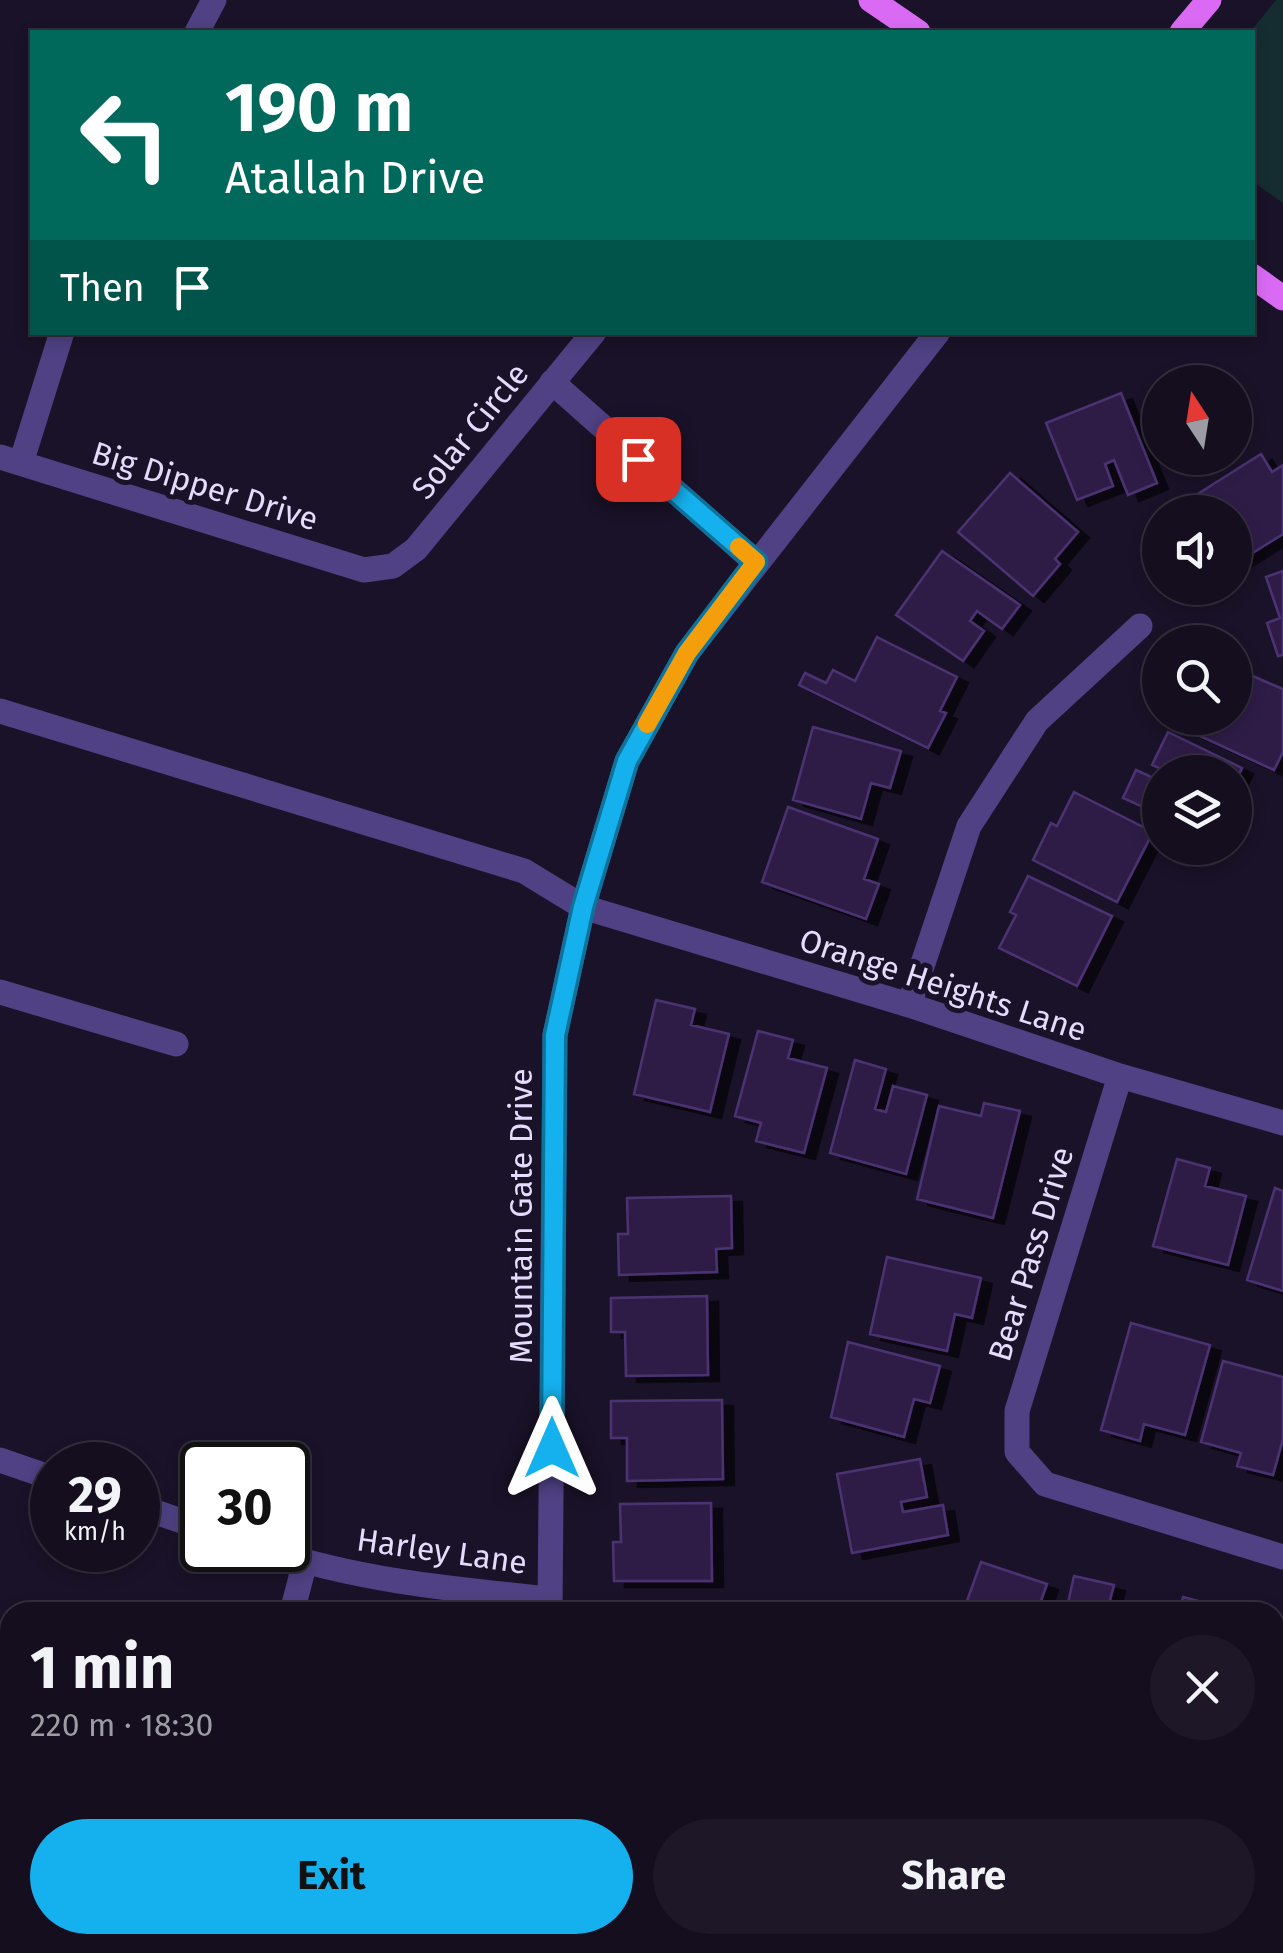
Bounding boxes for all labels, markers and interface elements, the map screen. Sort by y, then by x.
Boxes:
text: 190 m [225,66,413,150]
icon: left [60,70,190,200]
text: Atallah Drive [225,151,485,205]
icon: arrive [165,260,220,315]
text: Then [60,265,145,311]
street label: Solar Circle [404,355,536,507]
north arrow [1142,365,1252,475]
map controls [1142,365,1252,865]
pin [596,417,681,502]
icon: arrive [611,432,666,487]
street label: Big Dipper Drive [87,434,323,538]
button: sound [1142,495,1252,605]
button: search [1142,625,1252,735]
button: layers [1142,755,1252,865]
street label: Orange Heights Lane [795,921,1091,1049]
street label: Mountain Gate Drive [502,1068,540,1364]
street label: Bear Pass Drive [980,1142,1082,1366]
position arrow [500,1396,604,1500]
speed limit sign: 30 [180,1442,310,1572]
text: 29 [68,1465,122,1525]
text: km/h [64,1517,126,1547]
street label: Harley Lane [354,1520,530,1582]
text: 1 min [30,1632,174,1704]
button: close [1150,1635,1255,1740]
text: 220 m · 18:30 [30,1706,213,1744]
button: Exit [30,1819,633,1934]
button: Share [653,1819,1255,1934]

